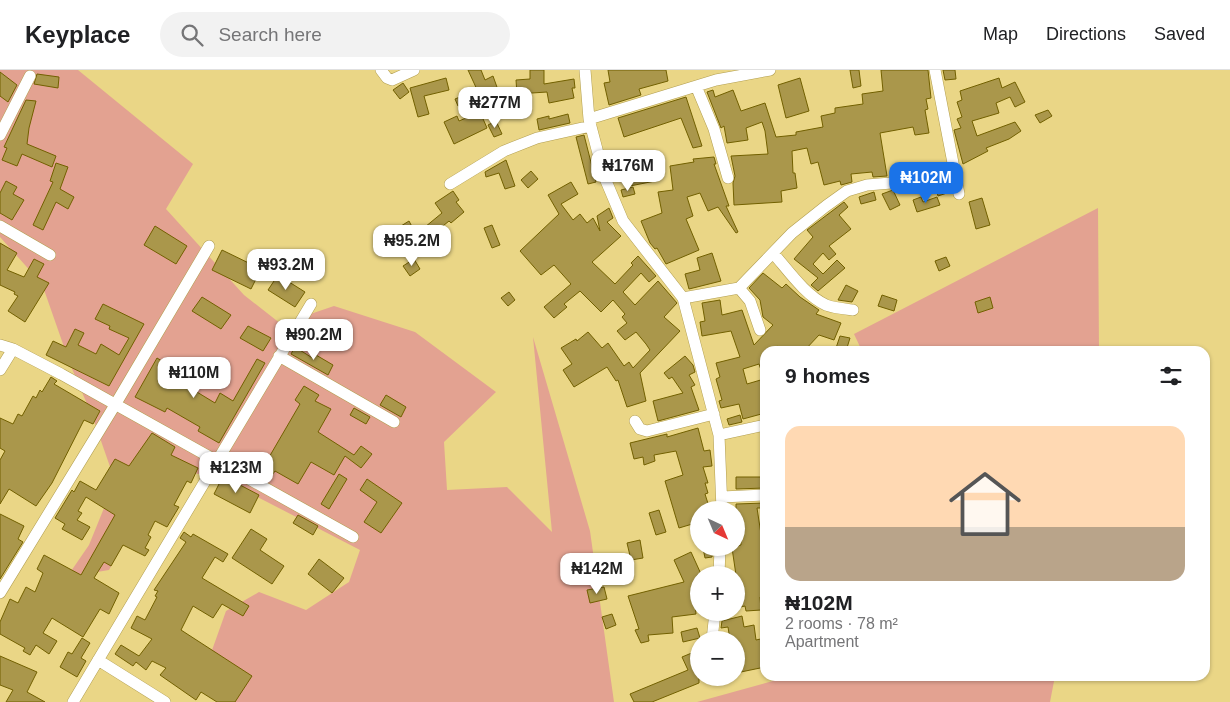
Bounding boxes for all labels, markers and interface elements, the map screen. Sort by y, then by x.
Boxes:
search box [160,12,510,57]
text: Keyplace [25,21,130,48]
icon: search [178,21,206,49]
text: Search here [218,24,322,45]
text: Map [983,24,1018,44]
text: Directions [1046,24,1126,44]
text: Saved [1154,24,1205,44]
pin: ₦277M [460,87,530,129]
text: ₦277M [469,94,521,111]
pin: ₦176M [593,150,663,192]
text: ₦176M [602,157,654,174]
pin: ₦102M [891,162,961,204]
text: ₦102M [900,169,952,186]
pin: ₦95.2M [371,224,453,267]
text: ₦95.2M [384,232,440,249]
pin: ₦93.2M [245,248,327,291]
text: ₦93.2M [258,256,314,273]
pin: ₦90.2M [273,318,355,361]
text: ₦90.2M [286,326,342,343]
pin: ₦110M [159,356,229,399]
icon: filters [1157,362,1185,390]
text: ₦110M [169,364,219,381]
text: 9 homes [785,364,870,387]
pin: ₦123M [201,452,271,494]
text: ₦123M [210,459,262,476]
icon: home [940,459,1030,549]
north arrow [690,501,745,556]
map controls [690,501,745,686]
pin: ₦142M [562,552,632,595]
text: ₦142M [571,560,623,577]
button: + [690,566,745,621]
text: ₦102M [785,591,853,614]
text: 2 rooms · 78 m² [785,615,898,632]
button: − [690,631,745,686]
text: Apartment [785,633,859,650]

